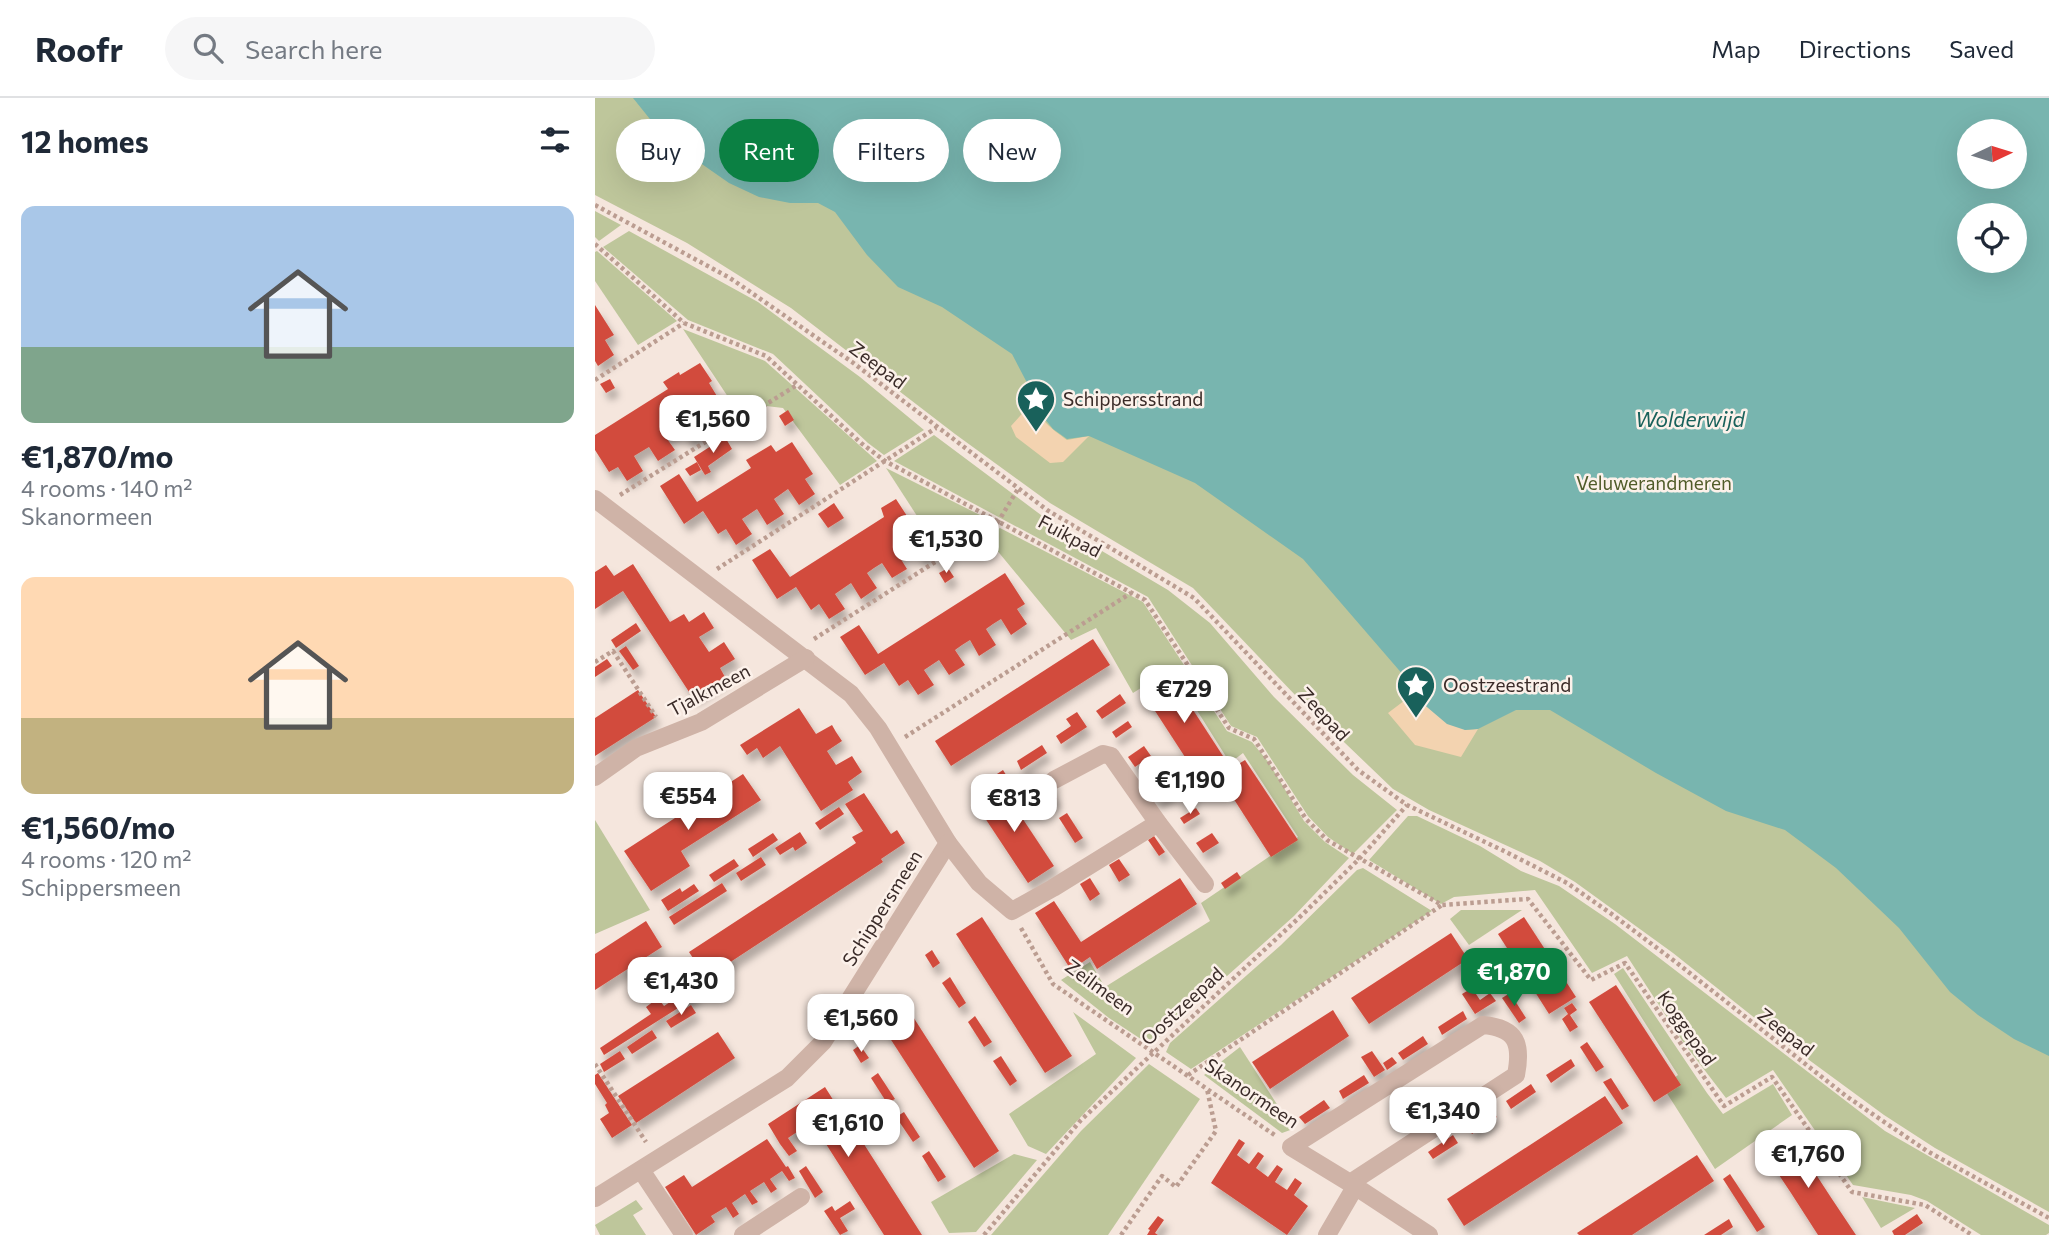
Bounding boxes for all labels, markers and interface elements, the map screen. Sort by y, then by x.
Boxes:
search box [165,17,655,80]
text: Roofr [35,28,123,69]
icon: search [189,29,227,67]
text: Search here [245,33,383,64]
text: Map [1711,34,1761,63]
text: Directions [1799,34,1911,63]
text: Saved [1949,34,2014,63]
chip: Buy [616,119,705,182]
chip: Rent [719,119,819,182]
chip: Filters [833,119,949,182]
chip: New [963,119,1061,182]
north arrow [1957,119,2027,189]
map controls [1957,119,2027,273]
icon: filters [536,121,574,159]
text: 12 homes [21,122,149,159]
button: locate [1957,203,2027,273]
icon: home [235,251,361,377]
street label: Zeepad [845,336,911,393]
place icon: Schippersstrand [1015,378,1057,433]
place label: Schippersstrand [1063,387,1203,410]
pin: €1,560 [656,396,770,455]
text: €1,560 [675,404,751,432]
water label: Wolderwijd [1635,406,1746,431]
text: €1,870/mo [21,437,173,474]
park label: Veluwerandmeren [1576,471,1732,494]
text: 4 rooms · 140 m² [21,474,193,502]
text: Skanormeen [21,502,153,530]
street label: Fuikpad [1035,509,1106,562]
pin: €1,530 [889,516,1003,575]
text: €1,530 [909,524,983,552]
icon: home [235,622,361,748]
street label: Tjalkmeen [664,658,754,721]
place icon: Oostzeestrand [1395,664,1437,719]
pin: €729 [1143,666,1225,725]
place label: Oostzeestrand [1443,673,1571,696]
text: €729 [1156,674,1212,702]
street label: Zeepad [1294,682,1355,745]
pin: €1,190 [1133,756,1247,816]
text: €1,190 [1155,765,1225,793]
pin: €554 [647,772,729,832]
pin: €813 [973,774,1055,834]
text: €554 [659,781,717,809]
text: €813 [987,783,1041,811]
text: €1,560/mo [21,808,175,845]
text: 4 rooms · 120 m² [21,845,192,873]
street label: Schippersmeen [837,846,926,970]
text: Schippersmeen [21,873,181,901]
pin: €1,870 [1457,948,1571,1008]
street label: Zeilmeen [1061,954,1139,1019]
text: €1,870 [1477,957,1551,985]
pin: €1,430 [624,958,738,1017]
street label: Oostzeepad [1136,962,1228,1050]
text: €1,430 [644,966,718,994]
street label: Koggepad [1653,986,1721,1070]
pin: €1,560 [804,995,918,1054]
text: €1,560 [823,1003,899,1031]
street label: Zeepad [1754,1003,1819,1061]
street label: Skanormeen [1201,1053,1304,1133]
pin: €1,340 [1386,1088,1500,1147]
text: €1,340 [1405,1096,1481,1124]
pin: €1,610 [791,1100,905,1159]
text: €1,610 [812,1108,884,1136]
pin: €1,760 [1751,1130,1865,1190]
text: €1,760 [1771,1139,1845,1167]

